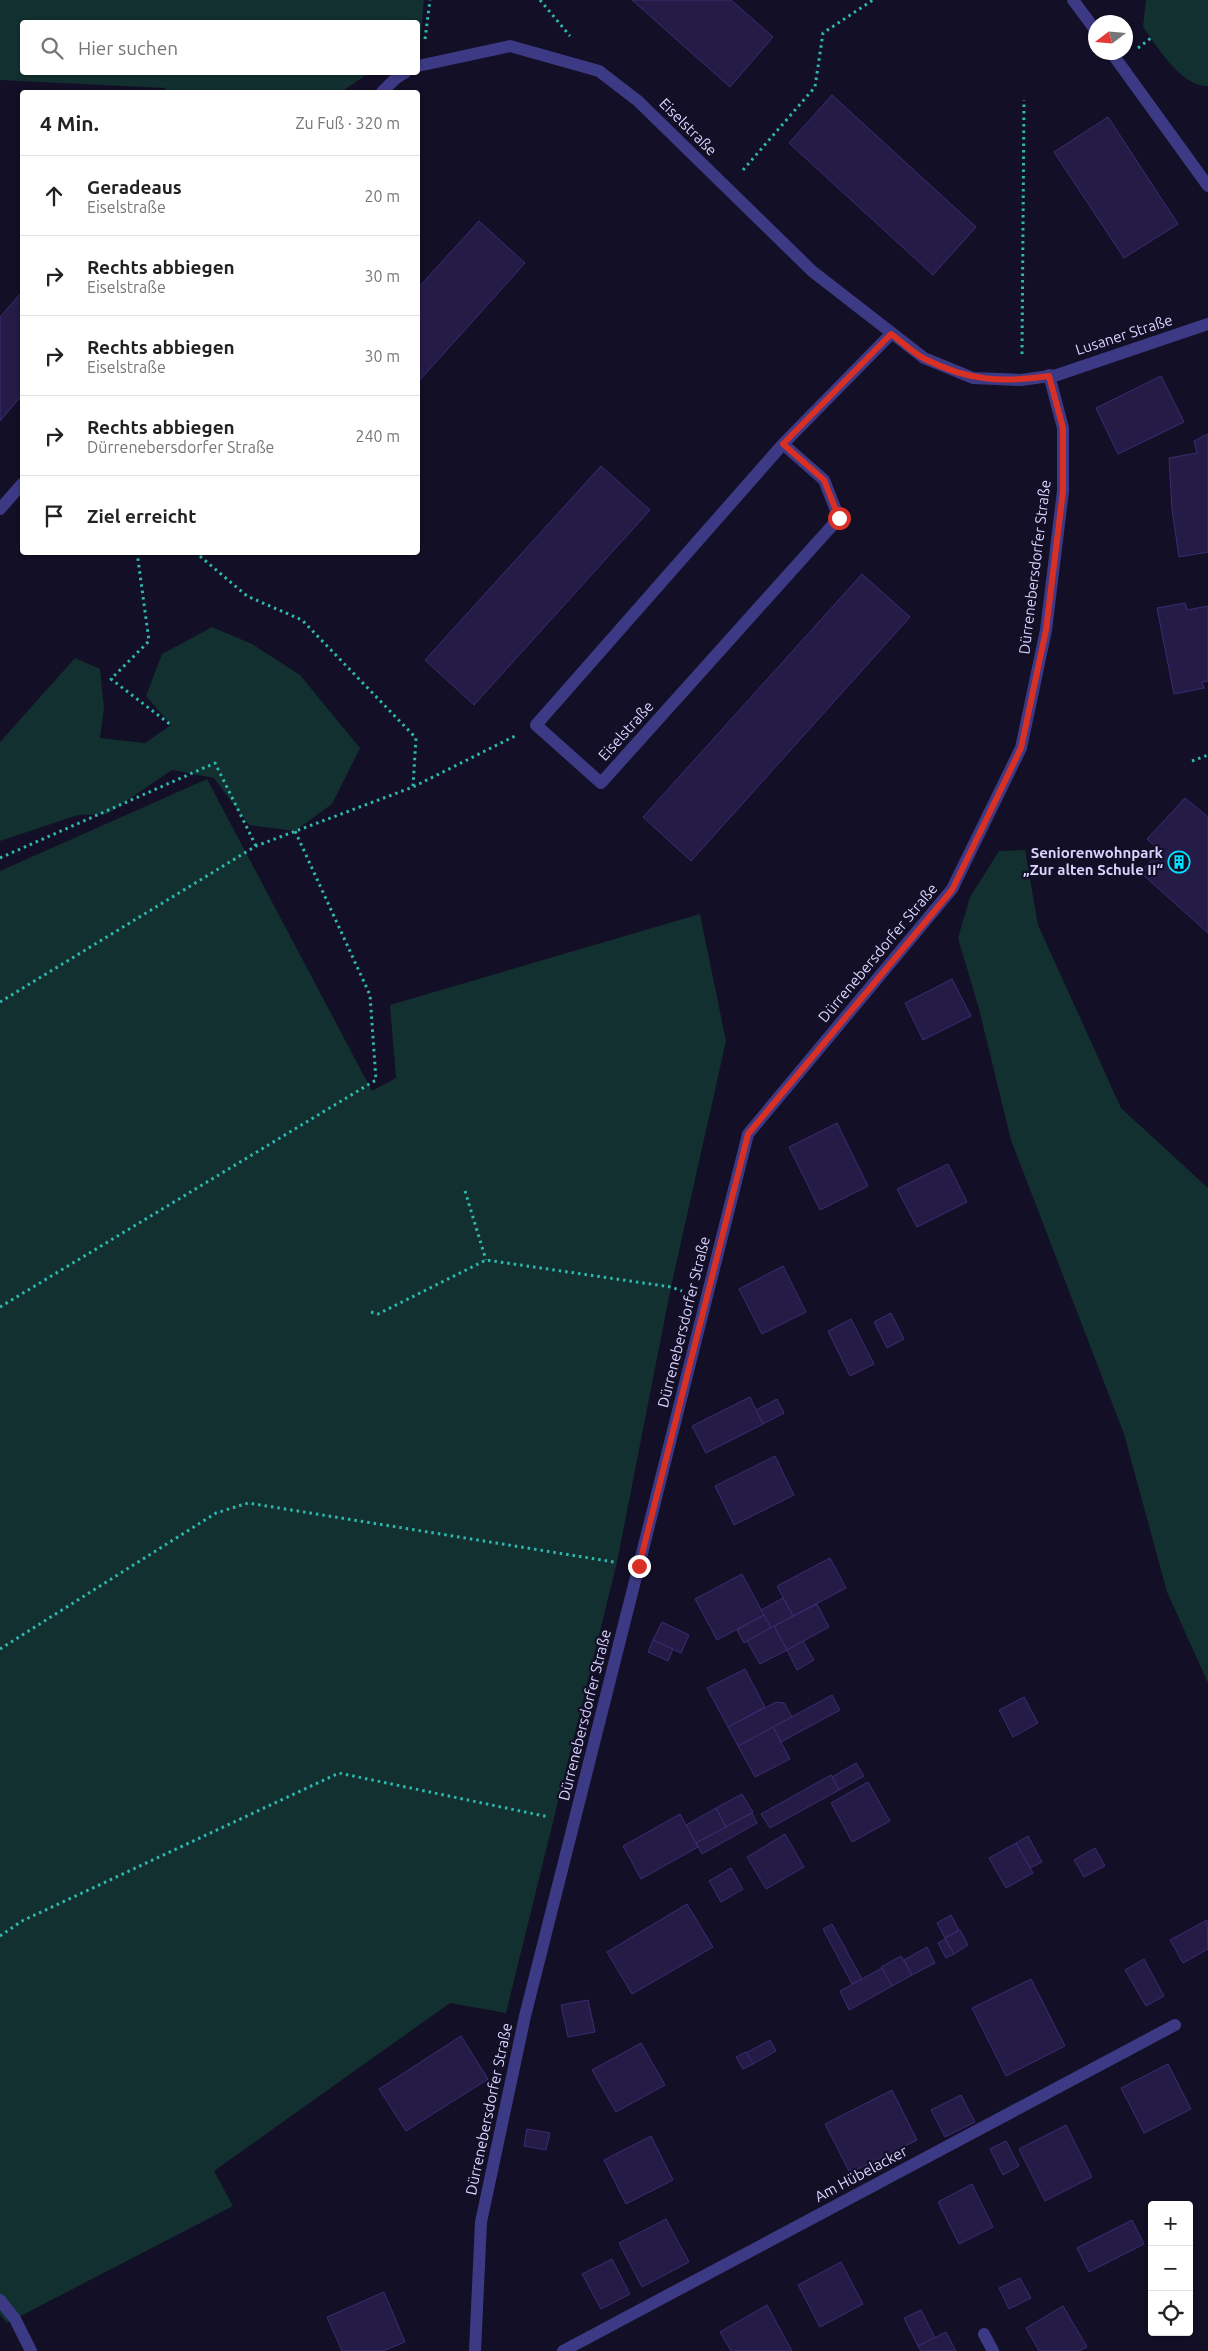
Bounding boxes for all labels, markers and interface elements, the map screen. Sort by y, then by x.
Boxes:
north arrow [1088,15,1133,60]
search box [20,20,420,75]
icon: search [38,34,66,62]
text: Hier suchen [78,37,178,59]
street label: Eiselstraße [656,95,720,159]
text: 4 Min. [40,111,99,135]
text: Zu Fuß · 320 m [295,114,400,132]
text: Geradeaus [87,176,182,198]
icon: ahead [40,182,68,210]
text: 20 m [364,187,400,205]
text: Eiselstraße [87,198,166,216]
text: Rechts abbiegen [87,256,235,278]
icon: right [40,262,68,290]
text: 30 m [364,267,400,285]
text: Eiselstraße [87,278,166,296]
street label: Lusaner Straße [1073,311,1174,358]
text: Rechts abbiegen [87,336,235,358]
icon: right [40,342,68,370]
text: 30 m [364,347,400,365]
text: Eiselstraße [87,358,166,376]
text: Rechts abbiegen [87,416,235,438]
icon: right [40,422,68,450]
text: 240 m [355,427,400,445]
text: Dürrenebersdorfer Straße [87,438,274,456]
street label: Dürrenebersdorfer Straße [1015,479,1054,655]
icon: arrive [40,502,68,530]
text: Ziel erreicht [87,505,196,527]
route start [828,507,851,530]
street label: Eiselstraße [595,698,657,764]
place label: Seniorenwohnpark „Zur alten Schule II“ [1023,844,1164,878]
building icon: Seniorenwohnpark „Zur alten Schule II“ [1167,850,1191,874]
street label: Dürrenebersdorfer Straße [815,880,941,1025]
street label: Dürrenebersdorfer Straße [654,1235,713,1409]
route end [628,1555,651,1578]
street label: Dürrenebersdorfer Straße [555,1628,614,1802]
street label: Dürrenebersdorfer Straße [462,2021,515,2197]
street label: Am Hübelacker [812,2142,910,2205]
map controls [1148,2201,1193,2336]
button: + [1148,2201,1193,2246]
button: − [1148,2246,1193,2291]
button: locate [1148,2291,1193,2336]

